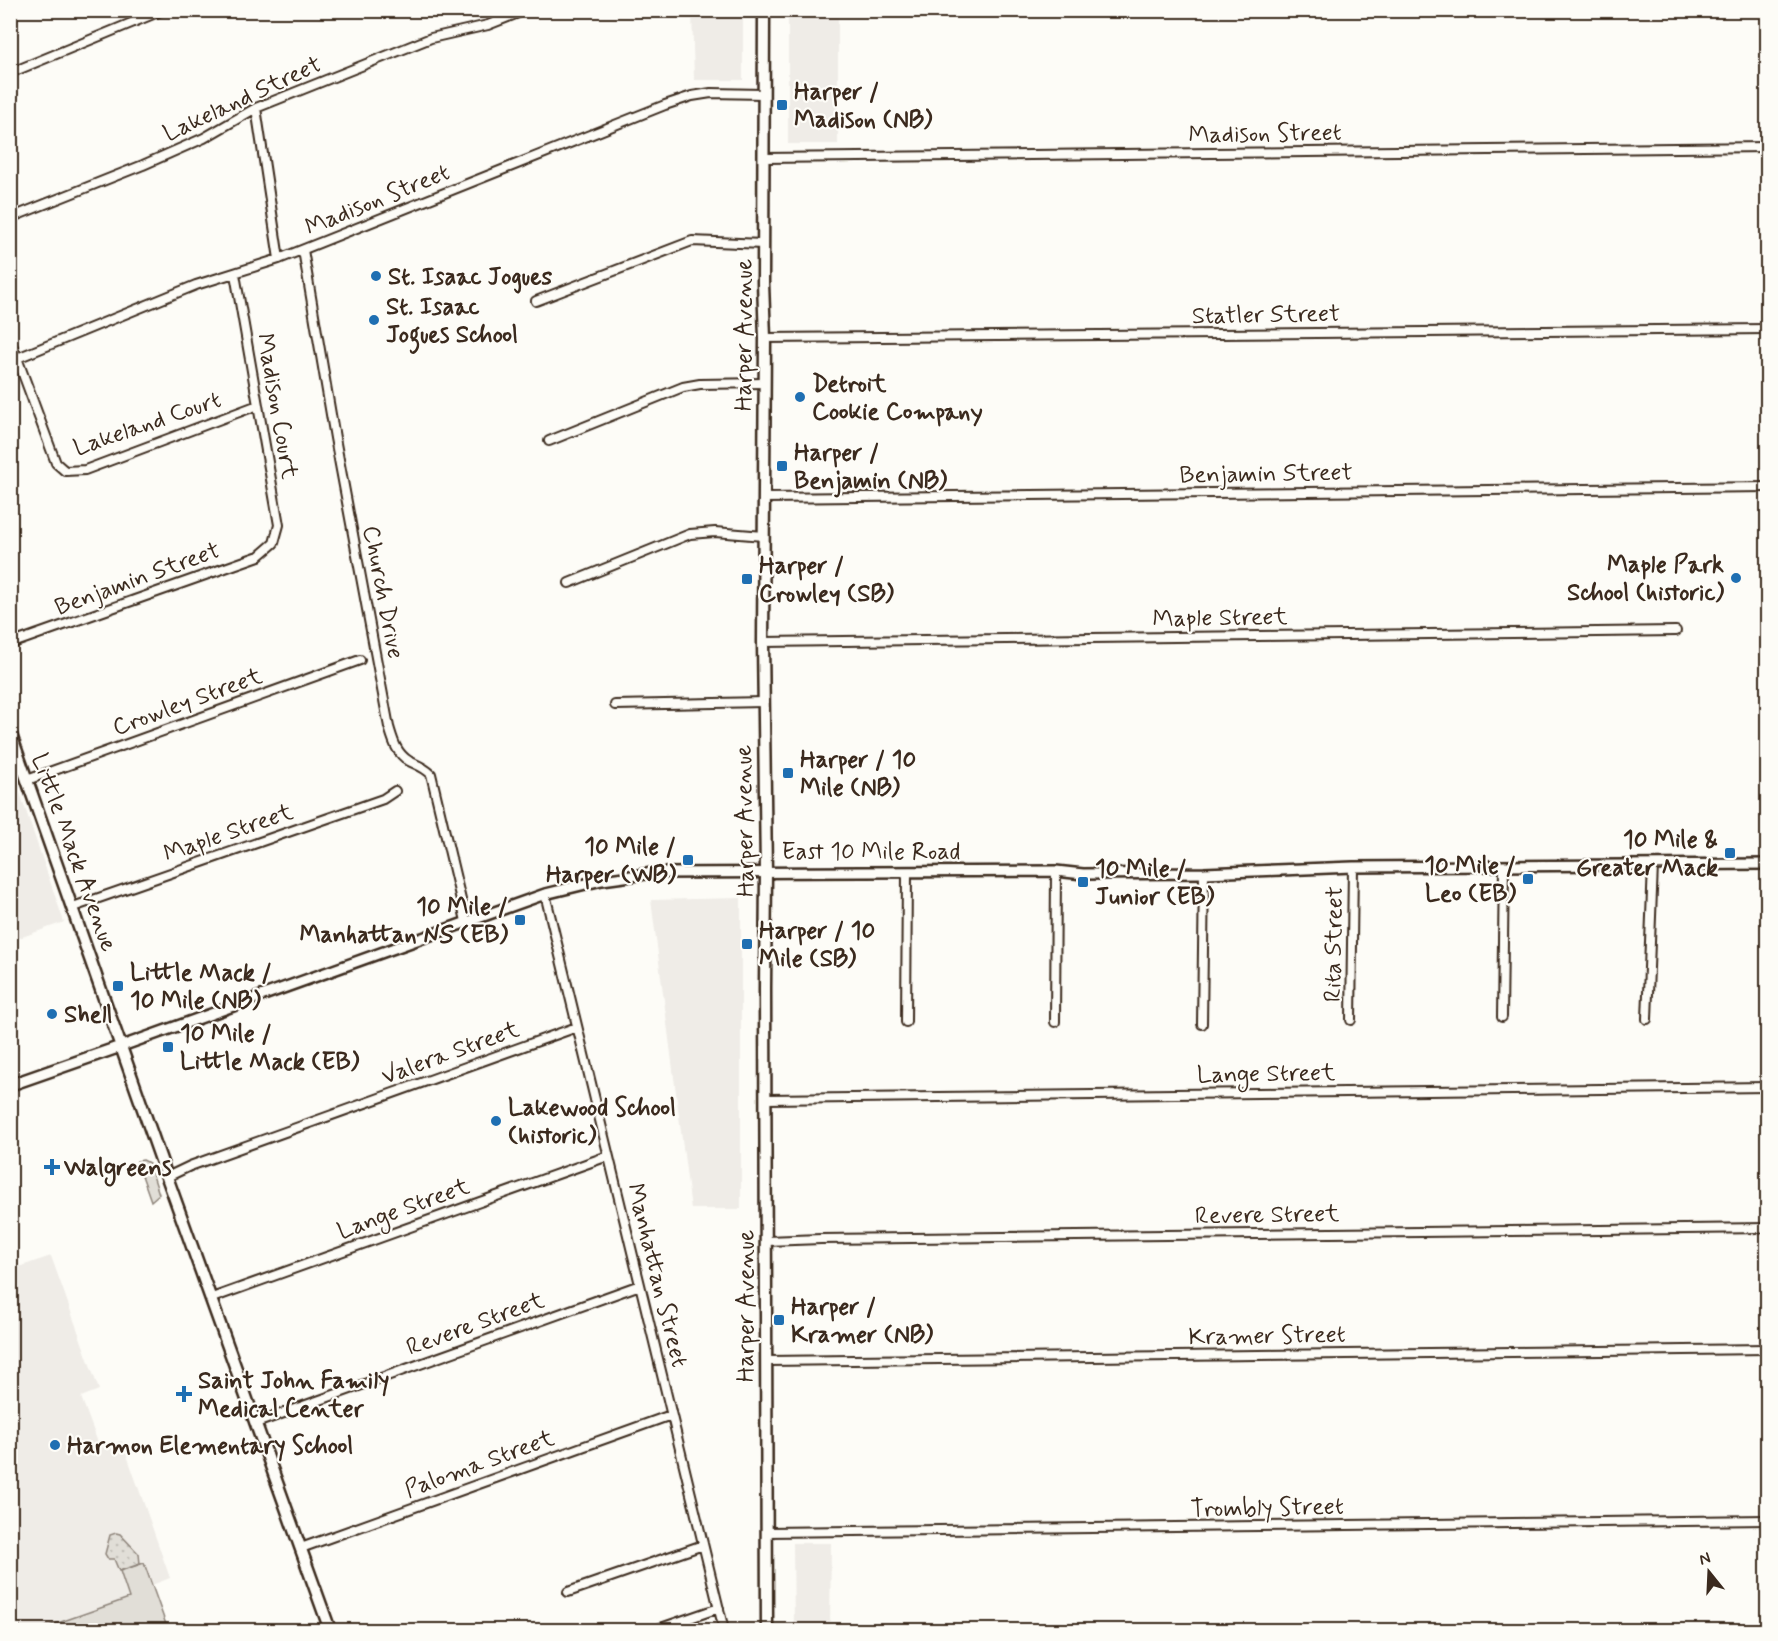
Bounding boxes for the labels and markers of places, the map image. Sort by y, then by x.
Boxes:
place label: Harper / Madison (NB) [794,77,933,136]
marker: Harper / Madison (NB) [775,98,789,112]
place label: St. Isaac Jogues [388,262,552,294]
marker: St. Isaac Jogues [369,269,383,283]
place label: St. Isaac Jogues School [386,292,518,354]
marker: St. Isaac Jogues School [367,313,381,327]
place label: Detroit Cookie Company [812,369,983,428]
marker: Detroit Cookie Company [793,390,807,404]
place label: Harper / Benjamin (NB) [794,438,948,498]
marker: Harper / Benjamin (NB) [775,459,789,473]
place label: Maple Park School (historic) [1567,550,1724,609]
place label: Harper / Crowley (SB) [759,551,894,610]
marker: Maple Park School (historic) [1729,571,1743,585]
marker: Harper / Crowley (SB) [740,572,754,586]
place label: Harper / 10 Mile (NB) [800,745,916,804]
marker: Harper / 10 Mile (NB) [781,766,795,780]
place label: 10 Mile & Greater Mack [1576,825,1718,884]
place label: 10 Mile / Harper (WB) [546,832,676,891]
marker: 10 Mile & Greater Mack [1723,846,1737,860]
place label: 10 Mile / Leo (EB) [1424,851,1516,910]
marker: 10 Mile / Harper (WB) [681,853,695,867]
place label: 10 Mile / Junior (EB) [1095,854,1215,913]
marker: 10 Mile / Leo (EB) [1521,872,1535,886]
marker: 10 Mile / Junior (EB) [1076,875,1090,889]
place label: 10 Mile / Manhattan NS (EB) [299,892,508,951]
marker: 10 Mile / Manhattan NS (EB) [513,913,527,927]
place label: Harper / 10 Mile (SB) [759,916,875,975]
marker: Harper / 10 Mile (SB) [740,937,754,951]
place label: Little Mack / 10 Mile (NB) [130,958,272,1017]
marker: Little Mack / 10 Mile (NB) [111,979,125,993]
place label: Shell [64,1000,112,1031]
marker: Shell [45,1007,59,1021]
place label: 10 Mile / Little Mack (EB) [180,1019,360,1078]
marker: 10 Mile / Little Mack (EB) [161,1040,175,1054]
place label: Lakewood School (historic) [508,1093,676,1152]
marker: Lakewood School (historic) [489,1114,503,1128]
place label: Walgreens [63,1153,172,1187]
marker: Walgreens [45,1160,59,1174]
place label: Harper / Kramer (NB) [791,1292,934,1351]
marker: Harper / Kramer (NB) [772,1313,786,1327]
place label: Saint John Family Medical Center [198,1366,389,1425]
marker: Saint John Family Medical Center [175,1385,193,1403]
place label: Harmon Elementary School [67,1431,353,1462]
marker: Harmon Elementary School [48,1438,62,1452]

